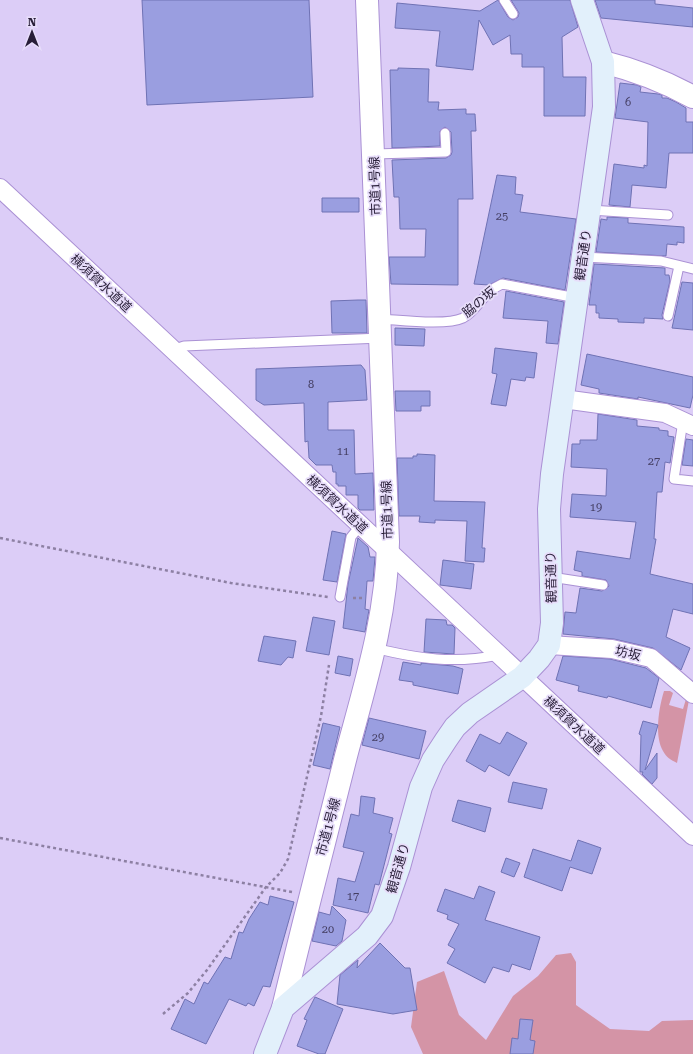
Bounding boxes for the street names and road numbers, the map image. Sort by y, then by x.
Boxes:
street label: 市道1号線 [366,156,384,216]
street label: 観音通り [572,228,594,282]
street label: 横須賀水道道 [67,251,135,315]
street label: 脇の坂 [459,284,499,320]
street label: 横須賀水道道 [303,472,371,536]
street label: 市道1号線 [378,480,396,540]
street label: 観音通り [543,551,559,603]
street label: 坊坂 [614,643,642,663]
street label: 横須賀水道道 [540,693,608,757]
street label: 市道1号線 [313,796,343,858]
street label: 観音通り [384,841,412,895]

